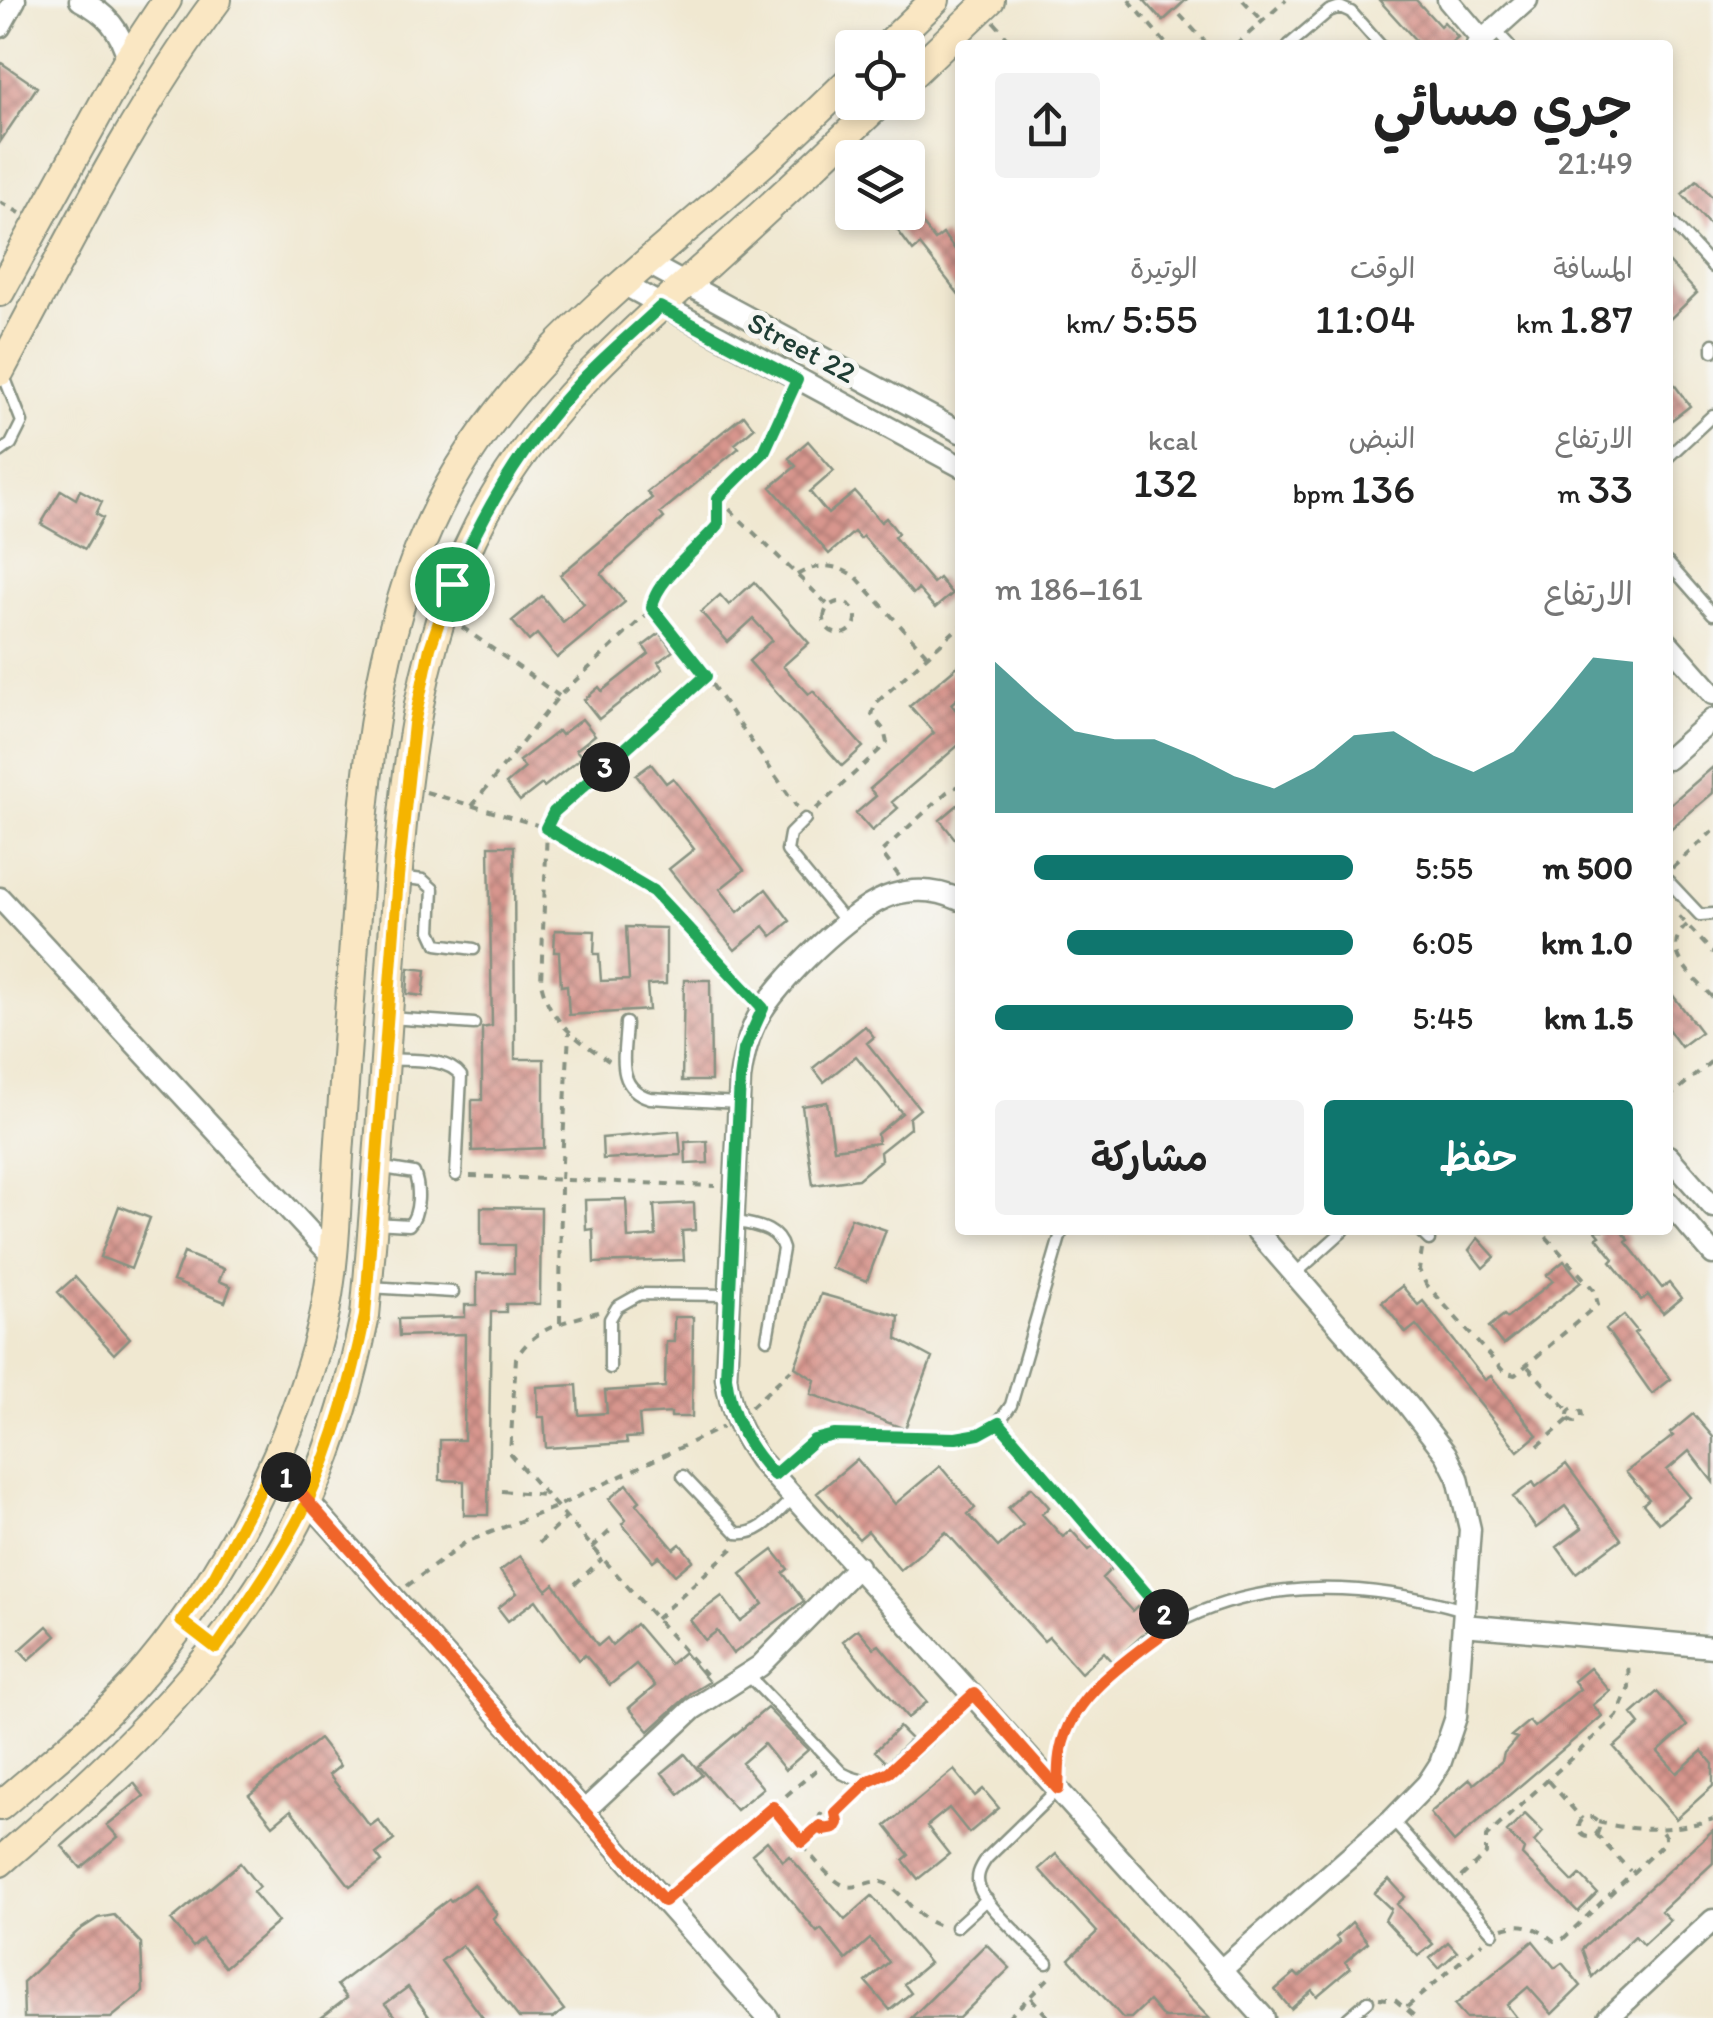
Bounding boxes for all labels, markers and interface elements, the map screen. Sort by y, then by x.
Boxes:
map controls [835,30,925,230]
button: locate [835,30,925,120]
button: share [995,73,1100,178]
text: جري مسائي [1373,73,1633,139]
button: layers [835,140,925,230]
text: 21:49 [1558,144,1633,182]
text: الوتيرة [1130,251,1198,285]
text: الوقت [1350,251,1415,285]
text: المسافة [1553,251,1633,285]
text: 5:55 [1121,293,1198,344]
text: 11:04 [1315,293,1415,344]
text: 1.87 [1559,293,1633,344]
street label: Street 22 [741,303,863,391]
text: /km [1066,306,1121,340]
text: km [1516,306,1559,340]
text: النبض [1348,421,1415,455]
text: الارتفاع [1554,421,1633,455]
text: kcal [1148,423,1198,457]
text: 132 [1133,457,1198,508]
text: 136 [1351,463,1415,514]
text: 33 [1587,463,1633,514]
text: bpm [1292,476,1351,510]
text: m [1557,476,1587,510]
pin [410,542,495,627]
icon: arrive [425,557,480,612]
text: 161–186 m [995,570,1143,608]
text: الارتفاع [1543,575,1633,613]
pin: 3 [580,742,630,792]
text: 3 [597,750,613,784]
text: 5:55 [1415,849,1473,887]
text: 500 m [1543,849,1633,887]
text: 6:05 [1412,924,1473,962]
text: 1.0 km [1541,924,1633,962]
text: 5:45 [1412,999,1473,1037]
text: 1.5 km [1544,999,1633,1037]
button: مشاركة [995,1100,1304,1215]
button: حفظ [1324,1100,1633,1215]
pin: 1 [261,1452,311,1502]
text: 1 [280,1460,293,1494]
pin: 2 [1139,1589,1189,1639]
text: 2 [1157,1597,1171,1631]

